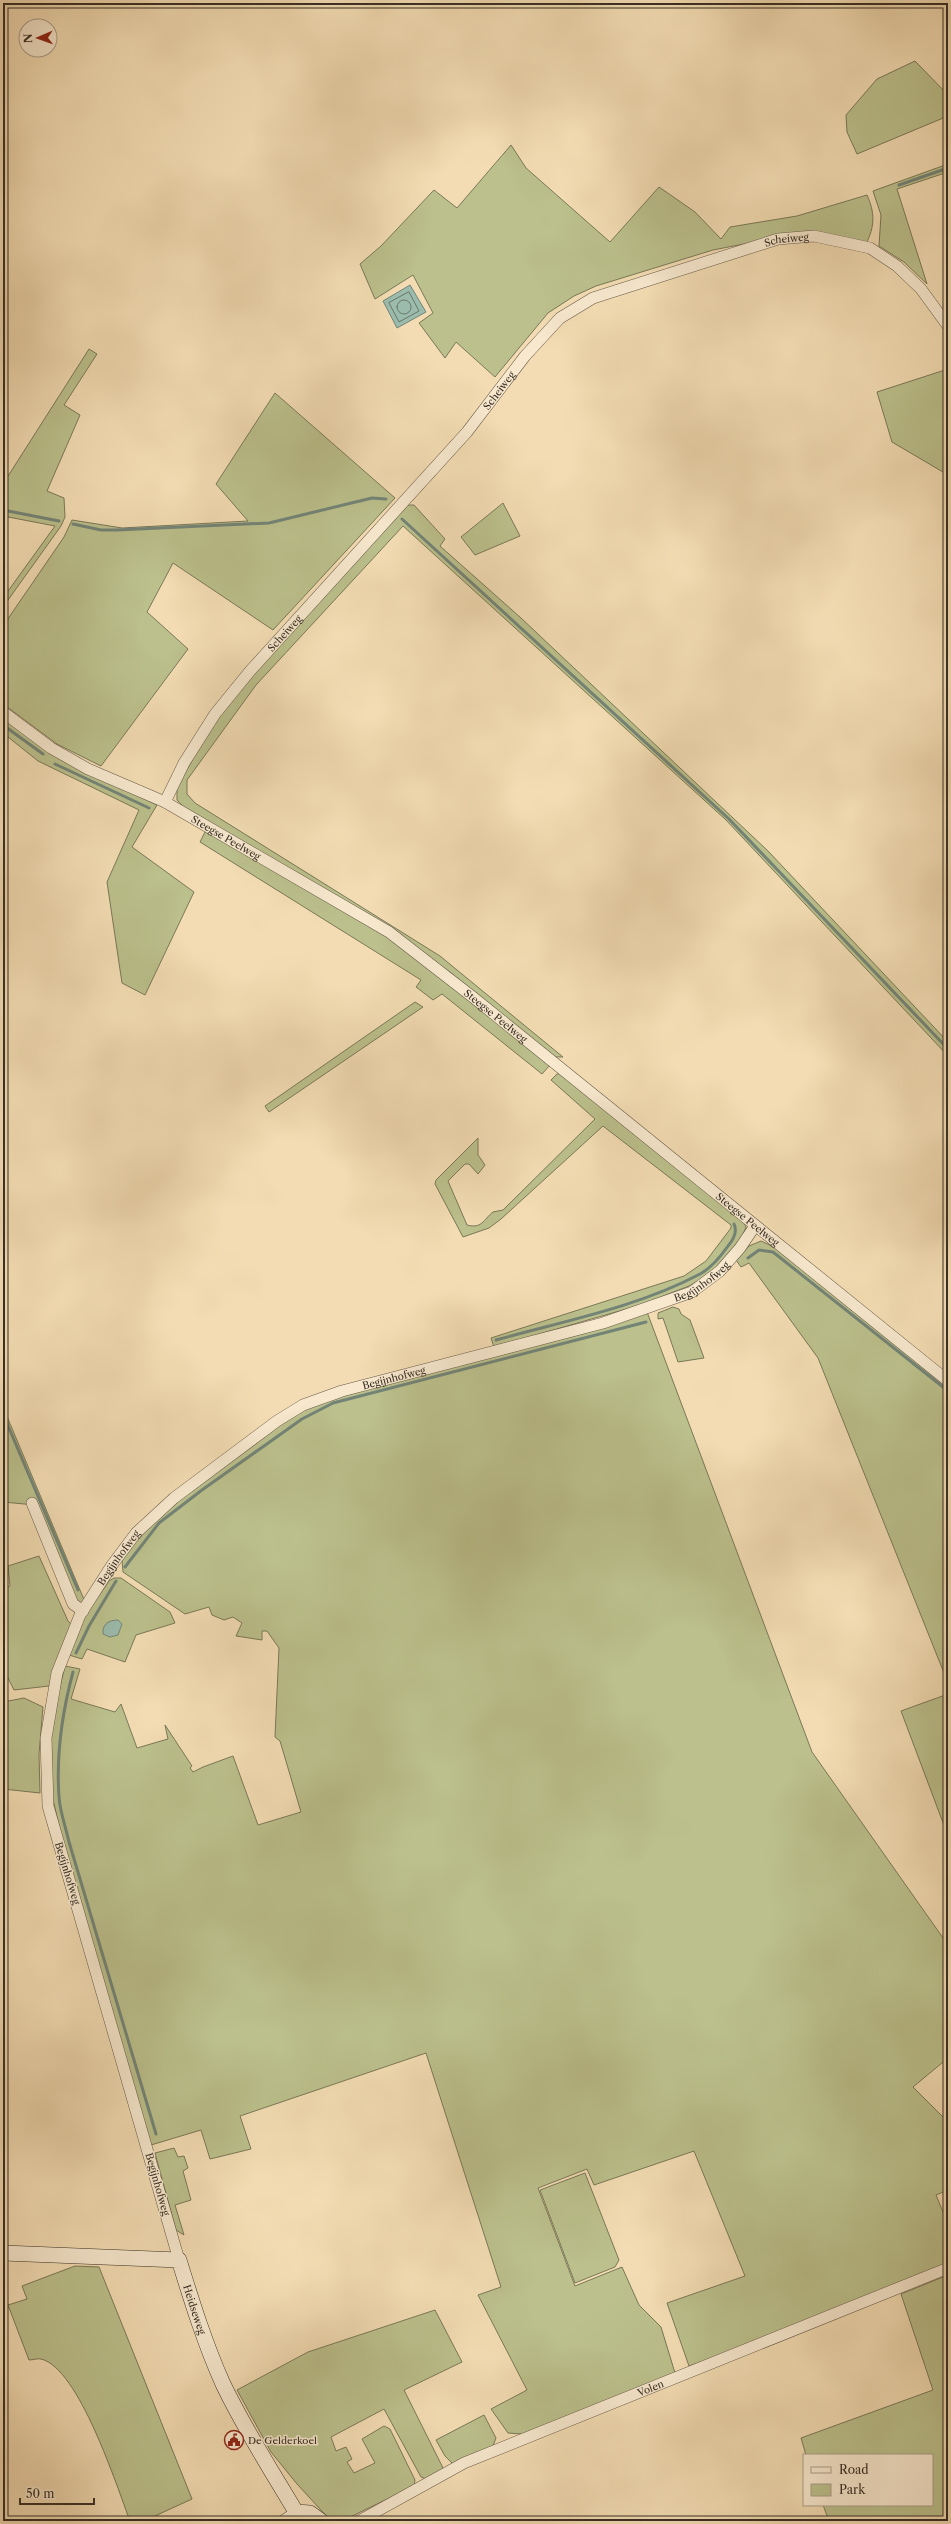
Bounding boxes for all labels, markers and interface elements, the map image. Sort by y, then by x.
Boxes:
north arrow [18,18,58,58]
text: N [21,33,35,43]
street label: Scheiweg [763,230,810,250]
street label: Scheiweg [480,368,518,412]
street label: Scheiweg [265,612,305,654]
street label: Steegse Peelweg [189,813,264,863]
street label: Steegse Peelweg [461,987,531,1046]
street label: Steegse Peelweg [713,1190,783,1250]
street label: Begijnhofweg [672,1258,733,1305]
street label: Begijnhofweg [361,1363,428,1392]
street label: Begijnhofweg [95,1527,143,1588]
street label: Begijnhofweg [52,1840,83,1907]
street label: Begijnhofweg [142,2151,173,2218]
street label: Heidseweg [180,2283,209,2337]
street label: Volen [635,2377,666,2400]
public building icon: De Gelderkoel [223,2429,245,2451]
place label: De Gelderkoel [248,2434,317,2447]
legend [803,2454,933,2506]
text: Road [839,2462,869,2477]
scale bar [20,2480,94,2506]
text: Park [839,2482,866,2497]
text: 50 m [26,2486,55,2501]

